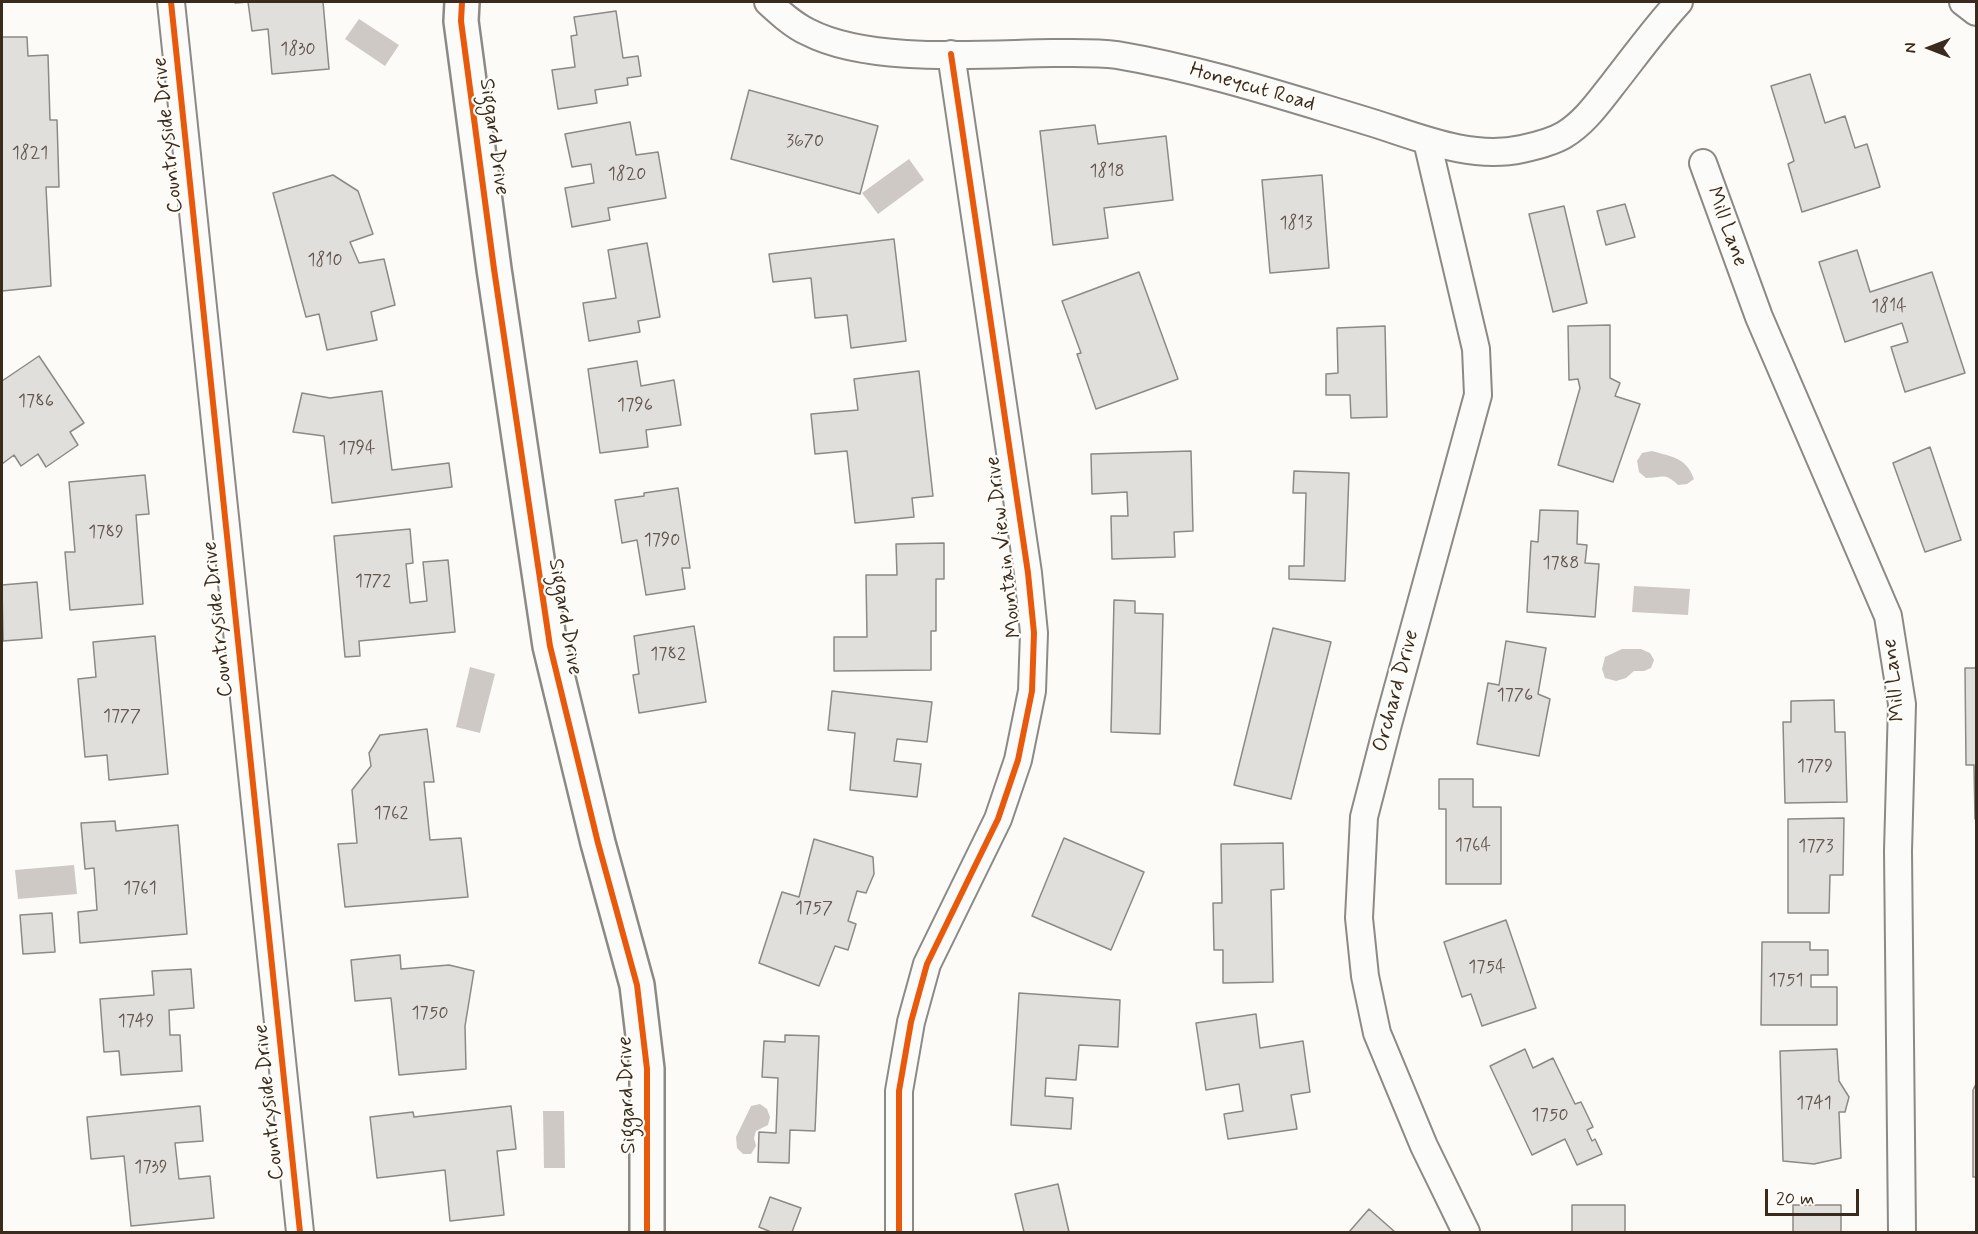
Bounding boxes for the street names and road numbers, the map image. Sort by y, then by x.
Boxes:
street label: Countryside Drive [148,56,190,214]
street label: Honeycut Road [1186,58,1318,118]
street label: Siggard Drive [472,77,514,197]
street label: Mill Lane [1700,184,1752,270]
street label: Mountain View Drive [981,455,1029,639]
street label: Countryside Drive [198,540,240,698]
street label: Siggard Drive [541,557,587,677]
street label: Orchard Drive [1369,627,1425,755]
street label: Mill Lane [1878,637,1912,723]
street label: Countryside Drive [249,1023,291,1181]
street label: Siggard Drive [613,1036,643,1154]

